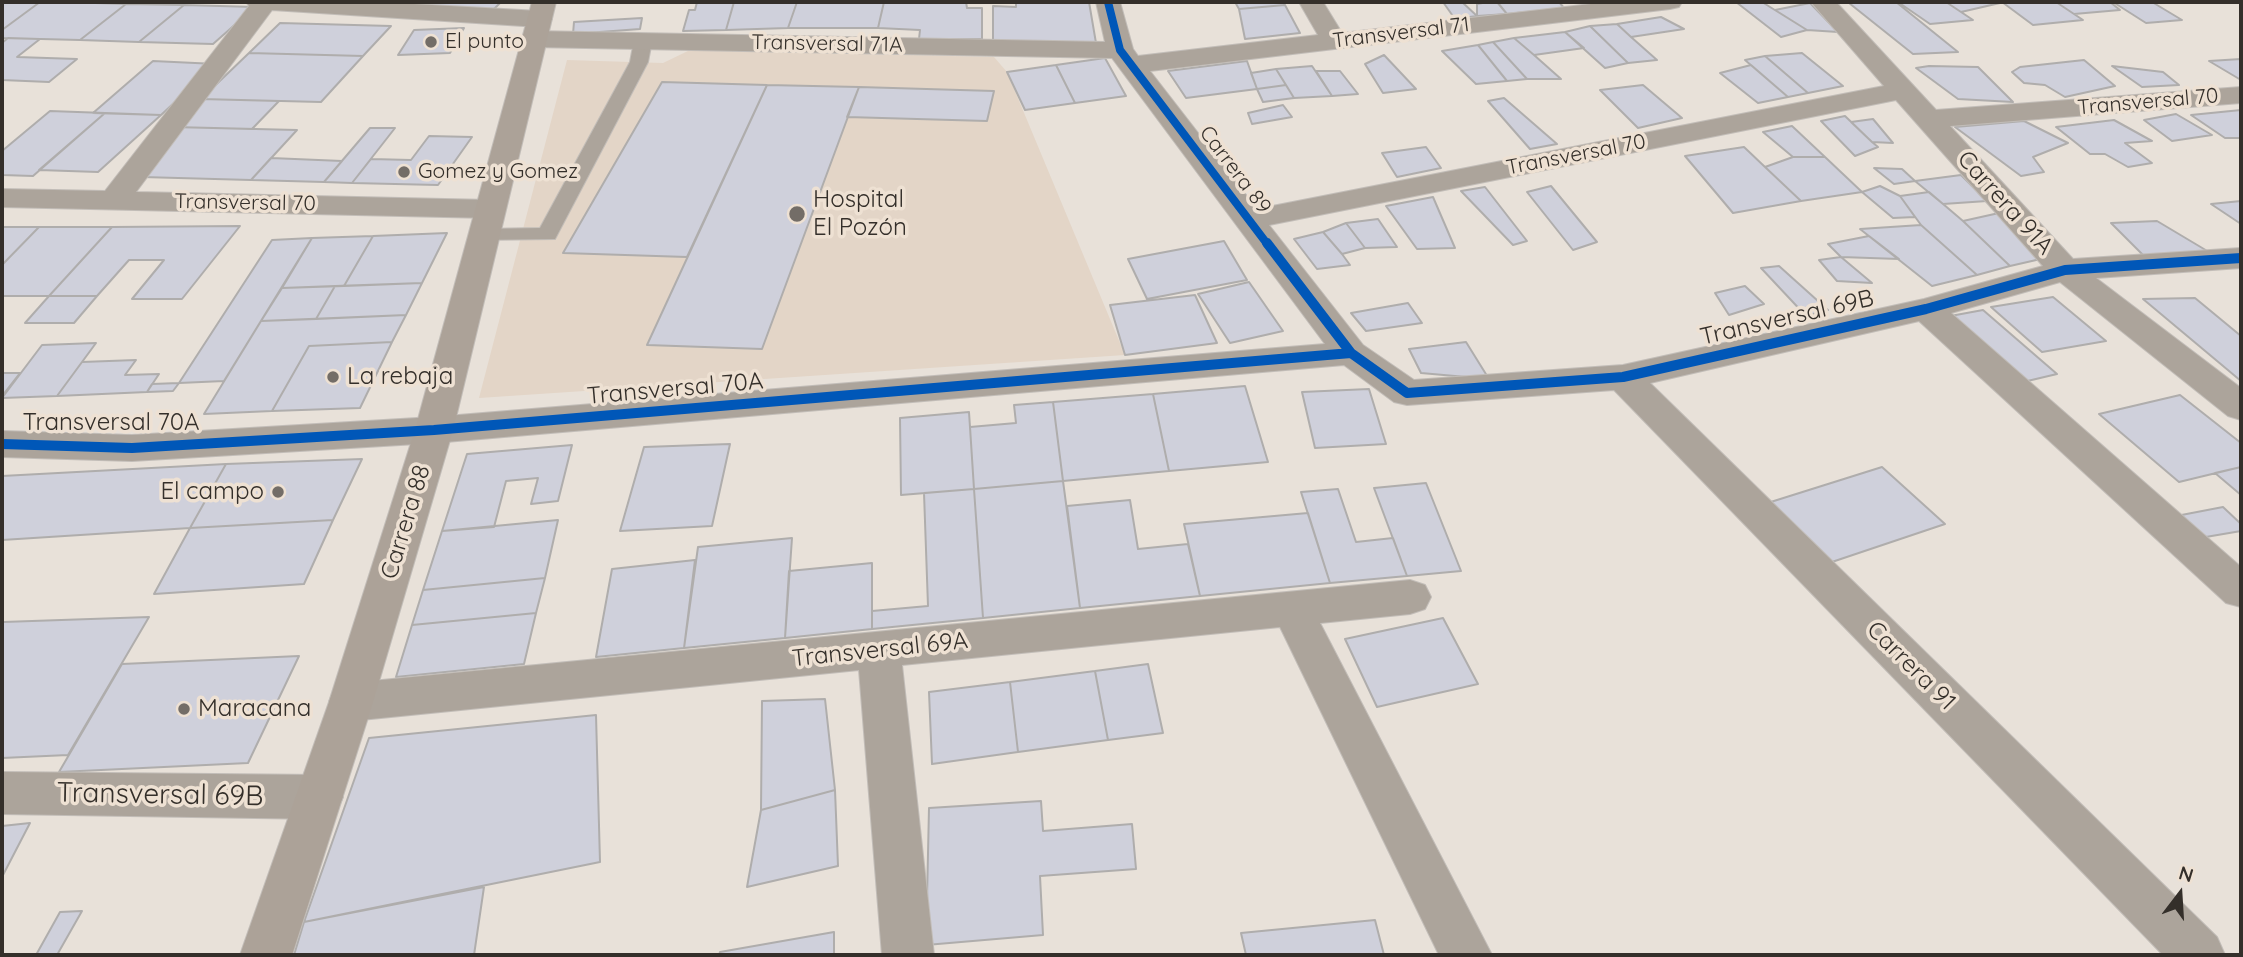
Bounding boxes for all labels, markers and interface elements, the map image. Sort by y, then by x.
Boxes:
street label: Transversal 71 [1331,12,1471,54]
place label: El punto [445,29,524,55]
street label: Transversal 71A [751,30,903,58]
marker: El punto [423,34,439,50]
street label: Transversal 70 [2076,83,2220,121]
street label: Carrera 89 [1194,121,1276,219]
street label: Transversal 70 [1504,129,1648,181]
street label: Carrera 91A [1951,145,2059,261]
place label: Gomez y Gomez [418,159,578,185]
marker: Gomez y Gomez [396,164,412,180]
place label: Hospital El Pozón [813,186,907,242]
street label: Transversal 70 [174,189,316,217]
marker: Hospital El Pozón [787,204,807,224]
street label: Transversal 69B [1698,284,1876,352]
place label: La rebaja [347,363,453,391]
street label: Transversal 70A [586,367,764,411]
marker: La rebaja [325,369,341,385]
street label: Transversal 70A [22,409,200,437]
street label: Carrera 88 [375,462,437,582]
place label: El campo [160,478,264,506]
marker: El campo [270,484,286,500]
street label: Carrera 91 [1860,615,1962,717]
street label: Transversal 69A [791,626,969,674]
place label: Maracana [198,695,311,723]
marker: Maracana [176,701,192,717]
street label: Transversal 69B [56,776,264,814]
north arrow [2145,859,2215,929]
text: N [2176,860,2196,887]

